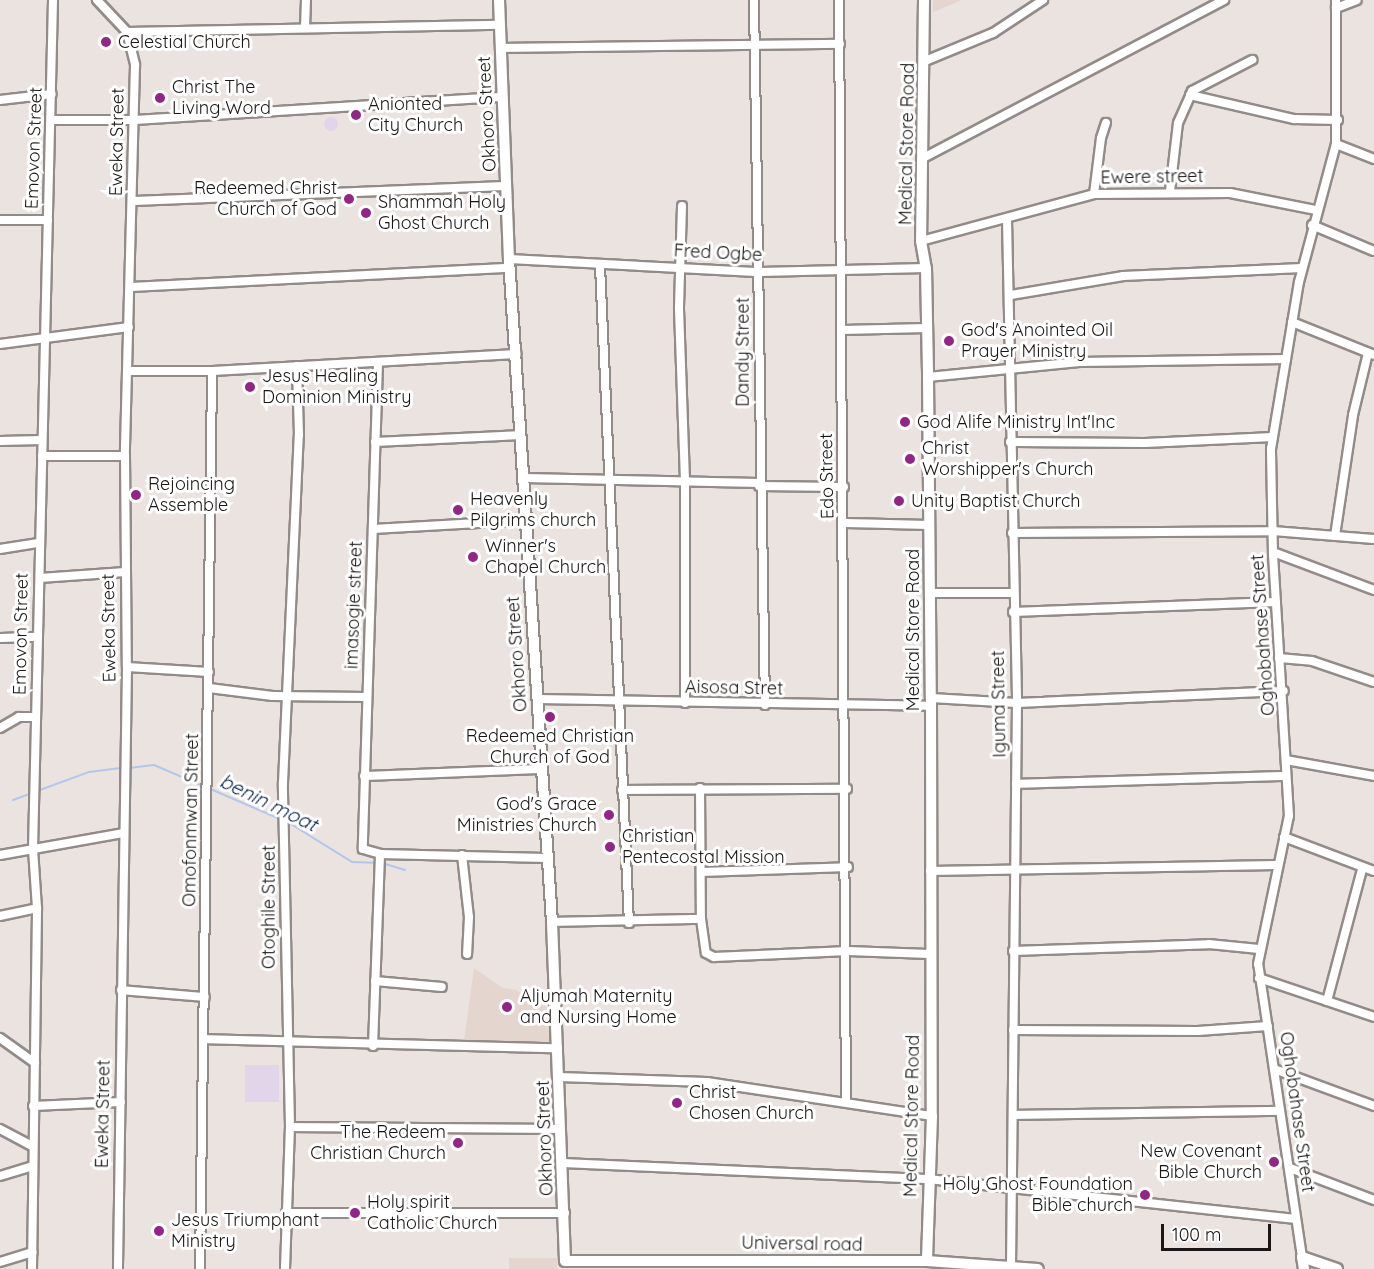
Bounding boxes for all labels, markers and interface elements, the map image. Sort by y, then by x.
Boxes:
place label: Celestial Church [118,31,251,53]
marker: Celestial Church [99,35,113,49]
street label: Okhoro Street [473,56,501,172]
street label: Medical Store Road [895,63,919,225]
place label: Christ The Living Word [172,77,271,119]
street label: Emovon Street [21,87,47,209]
street label: Eweka Street [105,88,129,196]
marker: Christ The Living Word [153,91,167,105]
place label: Anionted City Church [368,94,463,136]
marker: Anionted City Church [349,108,363,122]
street label: Ewere street [1100,165,1204,189]
place label: Redeemed Christ Church of God [194,178,337,220]
marker: Redeemed Christ Church of God [342,192,356,206]
place label: Shammah Holy Ghost Church [378,192,506,234]
marker: Shammah Holy Ghost Church [359,206,373,220]
street label: Fred Ogbe [673,240,763,266]
street label: Dandy Street [732,297,754,407]
place label: God's Anointed Oil Prayer Ministry [961,320,1113,362]
marker: God's Anointed Oil Prayer Ministry [942,334,956,348]
place label: Jesus Healing Dominion Ministry [262,366,411,409]
marker: Jesus Healing Dominion Ministry [243,380,257,394]
place label: God Alife Ministry Int'Inc [917,411,1115,433]
marker: God Alife Ministry Int'Inc [898,415,912,429]
street label: Edo Street [815,433,839,519]
place label: Christ Worshipper's Church [922,438,1093,480]
marker: Christ Worshipper's Church [903,452,917,466]
place label: Rejoincing Assemble [148,474,235,516]
marker: Rejoincing Assemble [129,488,143,502]
place label: Heavenly Pilgrims church [470,489,596,532]
place label: Unity Baptist Church [911,490,1081,512]
marker: Unity Baptist Church [892,494,906,508]
marker: Heavenly Pilgrims church [451,503,465,517]
place label: Winner's Chapel Church [485,536,606,578]
street label: imasogie street [341,541,367,669]
street label: Medical Store Road [902,549,924,711]
marker: Winner's Chapel Church [466,550,480,564]
street label: Oghobahase Street [1247,554,1279,716]
street label: Emovon Street [9,573,33,695]
street label: Eweka Street [97,574,121,682]
street label: Okhoro Street [502,595,532,713]
street label: Iguma Street [987,650,1011,758]
street label: Aisosa Stret [685,676,783,700]
marker: Redeemed Christian Church of God [543,710,557,724]
place label: Redeemed Christian Church of God [466,726,634,768]
street label: Omofonmwan Street [179,733,203,907]
water label: benin moat [216,768,322,836]
place label: God's Grace Ministries Church [457,794,597,836]
marker: God's Grace Ministries Church [602,808,616,822]
place label: Christian Pentecostal Mission [622,826,785,868]
marker: Christian Pentecostal Mission [603,840,617,854]
street label: Otoghile Street [258,845,280,969]
place label: Aljumah Maternity and Nursing Home [520,986,677,1028]
marker: Aljumah Maternity and Nursing Home [498,998,516,1016]
street label: Oghobahase Street [1275,1030,1319,1194]
street label: Medical Store Road [900,1035,924,1197]
street label: Eweka Street [91,1060,115,1168]
street label: Okhoro Street [532,1080,558,1196]
place label: Christ Chosen Church [689,1082,814,1124]
marker: Christ Chosen Church [670,1096,684,1110]
place label: The Redeem Christian Church [310,1122,446,1164]
marker: The Redeem Christian Church [451,1136,465,1150]
place label: New Covenant Bible Church [1140,1141,1262,1184]
marker: New Covenant Bible Church [1267,1155,1281,1169]
place label: Holy Ghost Foundation Bible church [943,1174,1133,1216]
marker: Holy Ghost Foundation Bible church [1138,1188,1152,1202]
place label: Holy spirit Catholic Church [367,1192,497,1234]
marker: Holy spirit Catholic Church [348,1206,362,1220]
place label: Jesus Triumphant Ministry [171,1210,319,1252]
scale bar [1164,1212,1274,1250]
text: 100 m [1172,1223,1221,1246]
marker: Jesus Triumphant Ministry [152,1224,166,1238]
street label: Universal road [741,1232,863,1256]

